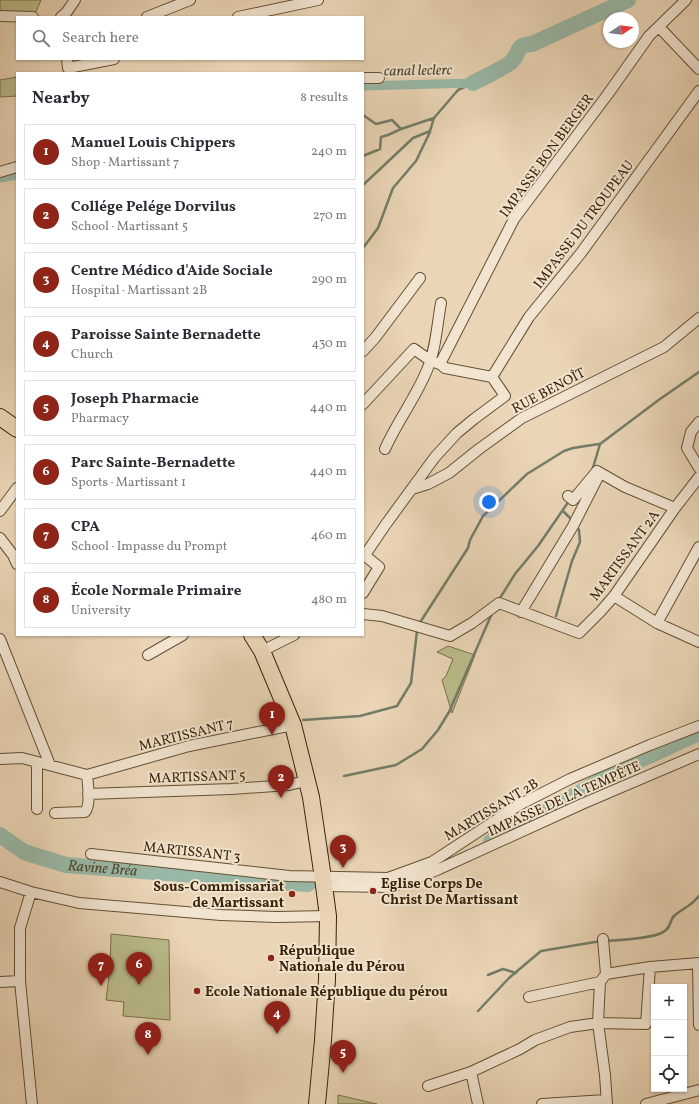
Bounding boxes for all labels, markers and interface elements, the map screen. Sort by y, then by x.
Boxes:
north arrow [603,12,639,48]
search box [16,16,364,60]
icon: search [30,27,52,49]
text: Search here [62,28,139,49]
water label: canal leclerc [384,60,453,83]
text: Nearby [32,87,90,110]
text: 8 results [300,89,348,107]
street label: IMPASSE BON BERGER [496,90,599,222]
text: Manuel Louis Chippers [71,133,235,154]
text: 1 [43,143,49,161]
text: 240 m [311,143,347,161]
text: Shop · Martissant 7 [71,154,179,172]
street label: IMPASSE DU TROUPEAU [530,157,639,293]
text: Collége Pelége Dorvilus [71,197,236,218]
text: 2 [43,207,49,225]
text: 270 m [313,207,347,225]
text: School · Martissant 5 [71,218,188,236]
text: Centre Médico d'Aide Sociale [71,261,273,282]
text: 3 [43,271,49,289]
text: 290 m [311,271,347,289]
text: Hospital · Martissant 2B [71,282,207,300]
text: Paroisse Sainte Bernadette [71,325,261,346]
text: 4 [42,335,50,353]
text: 430 m [311,335,347,353]
text: Church [71,346,113,364]
street label: RUE BENOÎT [509,364,589,419]
text: Joseph Pharmacie [71,389,199,410]
text: 5 [43,399,49,417]
text: 440 m [310,399,347,417]
text: Pharmacy [71,410,129,428]
text: Parc Sainte-Bernadette [71,453,235,474]
text: 6 [42,463,50,481]
text: 440 m [310,463,347,481]
text: Sports · Martissant 1 [71,474,186,492]
your location [479,492,499,512]
street label: MARTISSANT 2A [586,507,665,605]
text: CPA [71,517,100,538]
text: 7 [43,527,49,545]
text: 460 m [311,527,347,545]
text: School · Impasse du Prompt [71,538,227,556]
text: École Normale Primaire [71,581,241,602]
text: 8 [42,591,50,609]
text: 480 m [311,591,347,609]
text: University [71,602,131,620]
pin: 1 [259,702,285,735]
street label: MARTISSANT 7 [137,714,236,756]
street label: IMPASSE DE LA TEMPÊTE [485,756,644,842]
pin: 2 [268,765,294,798]
street label: MARTISSANT 5 [148,766,246,789]
street label: MARTISSANT 2B [441,775,542,846]
pin: 3 [330,835,356,868]
street label: MARTISSANT 3 [142,838,241,867]
water label: Ravine Bréa [67,856,138,883]
place label: Eglise Corps De Christ De Martissant [381,875,518,910]
place label: Sous-Commissariat de Martissant [153,878,284,913]
marker: Eglise Corps De Christ De Martissant [368,886,378,896]
marker: Sous-Commissariat de Martissant [287,889,297,899]
place label: République Nationale du Pérou [279,942,405,977]
pin: 6 [126,952,152,985]
pin: 7 [88,953,114,986]
marker: République Nationale du Pérou [266,953,276,963]
place label: Ecole Nationale République du pérou [205,983,448,1002]
map controls [651,984,687,1092]
button: + [651,984,687,1020]
marker: Ecole Nationale République du pérou [192,986,202,996]
pin: 4 [264,1001,290,1034]
button: − [651,1020,687,1056]
pin: 8 [135,1022,161,1055]
pin: 5 [330,1040,356,1073]
button: locate [651,1056,687,1092]

